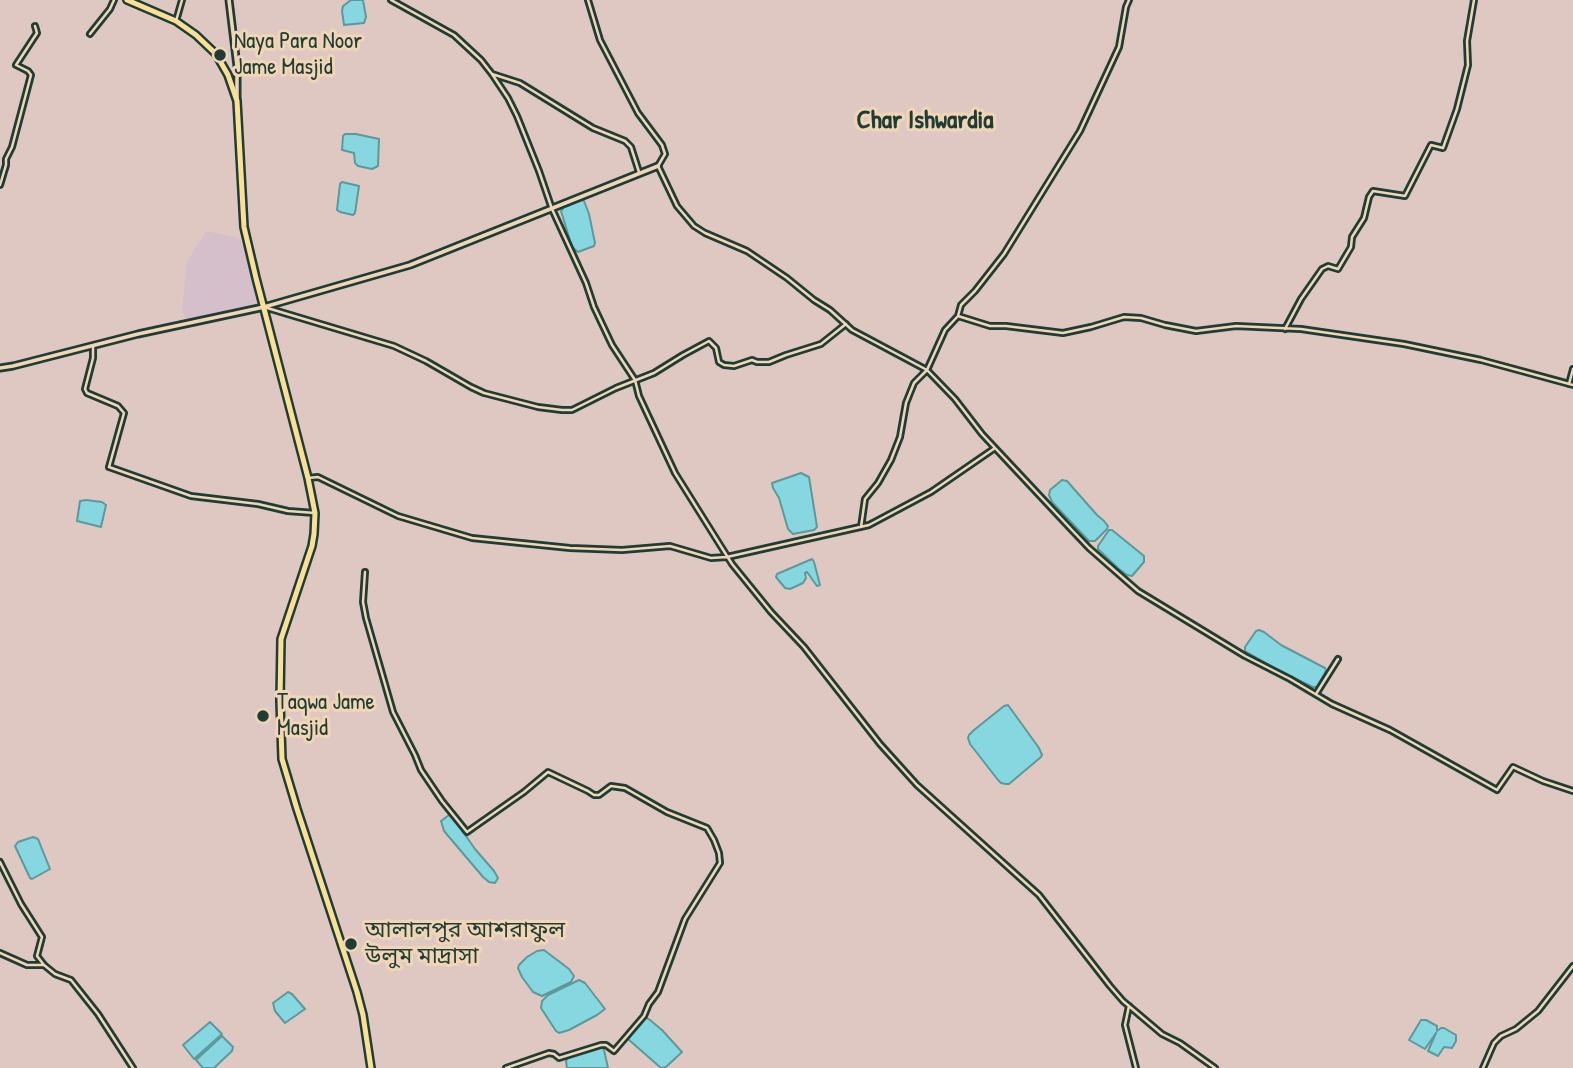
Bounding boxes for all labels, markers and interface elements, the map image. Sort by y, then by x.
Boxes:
place label: Naya Para Noor Jame Masjid [234,28,362,82]
marker: Naya Para Noor Jame Masjid [212,47,228,63]
district label: Char Ishwardia [857,105,993,137]
place label: Taqwa Jame Masjid [277,689,375,743]
marker: Taqwa Jame Masjid [255,708,271,724]
place label: আলালপুর আশরাফুল উলুম মাদ্রাসা [365,917,565,971]
marker: আলালপুর আশরাফুল উলুম মাদ্রাসা [343,936,359,952]

